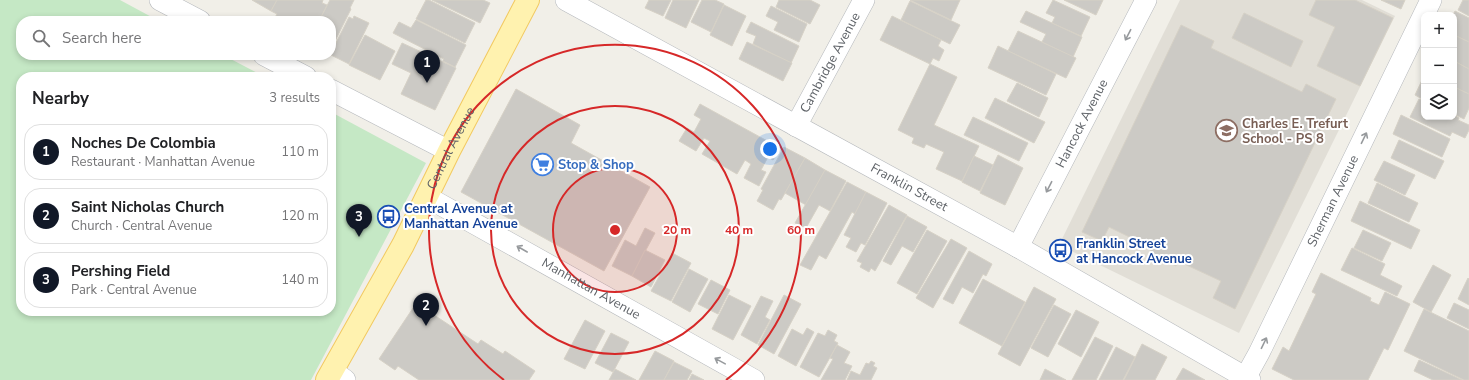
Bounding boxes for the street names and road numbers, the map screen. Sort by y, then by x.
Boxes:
street label: Cambridge Avenue [796,9,865,116]
street label: Hancock Avenue [1052,76,1112,171]
street label: Central Avenue [423,104,479,192]
street label: Sherman Avenue [1303,152,1363,250]
street label: Franklin Street [867,159,951,216]
street label: Manhattan Avenue [538,254,644,324]

